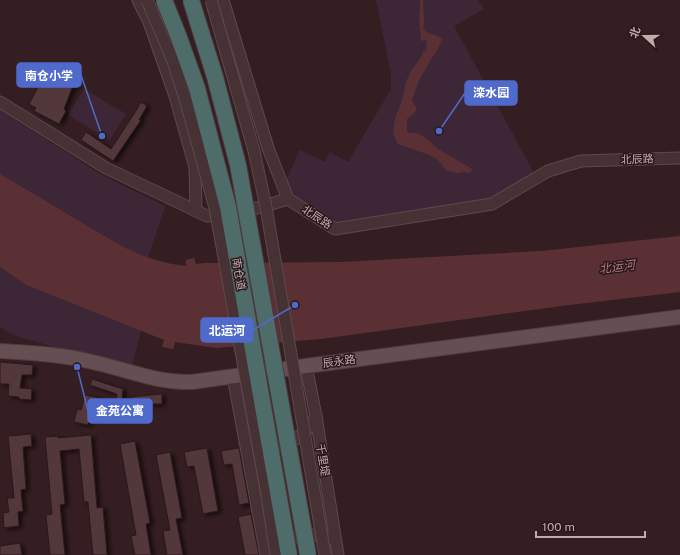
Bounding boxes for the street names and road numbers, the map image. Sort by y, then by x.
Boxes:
street label: 北辰路 [620,152,654,166]
street label: 北辰路 [300,203,334,231]
street label: 南仓道 [230,257,248,291]
street label: 辰永路 [322,353,356,369]
street label: 千里堤 [314,443,332,477]

